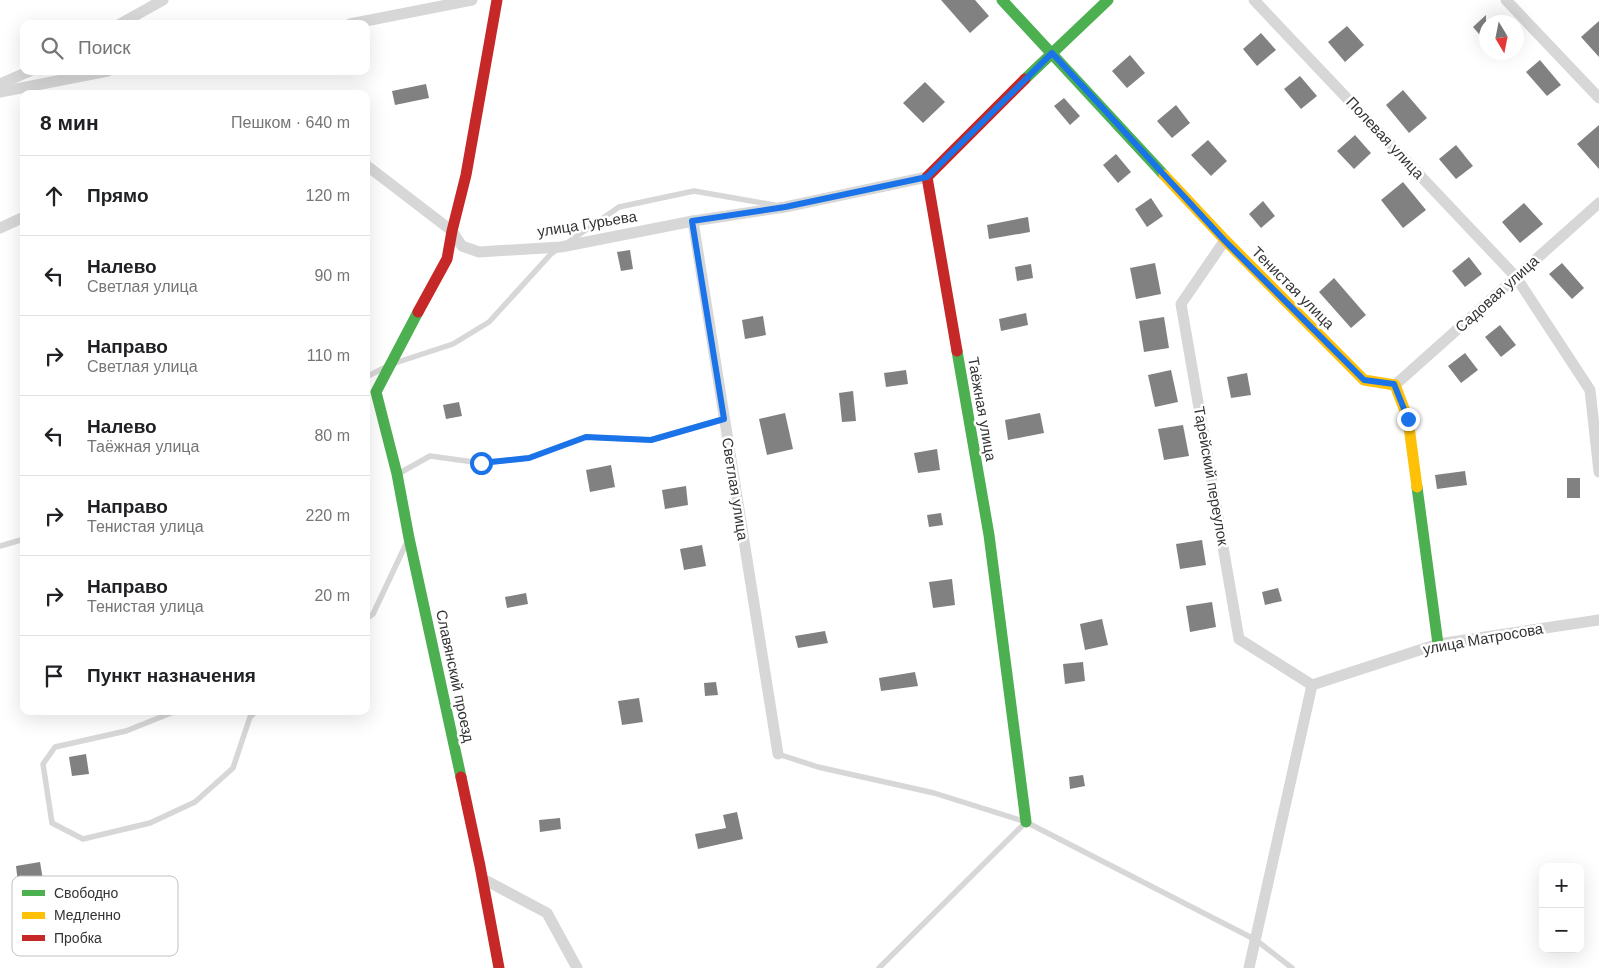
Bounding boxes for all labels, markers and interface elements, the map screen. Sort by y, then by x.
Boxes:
north arrow [1479,15,1524,60]
search box [20,20,370,75]
icon: search [38,34,66,62]
text: Поиск [78,37,131,58]
street label: Полевая улица [1343,93,1428,183]
text: 8 мин [40,111,99,134]
text: Пешком · 640 m [231,114,350,131]
icon: ahead [40,182,68,210]
text: Прямо [87,185,149,206]
text: 120 m [306,187,350,204]
street label: улица Гурьева [536,207,639,240]
street label: Тенистая улица [1249,243,1339,333]
street label: Садовая улица [1452,251,1542,335]
text: Налево [87,256,157,277]
icon: left [40,262,68,290]
text: 90 m [314,267,350,284]
text: Светлая улица [87,278,198,295]
text: Направо [87,336,168,357]
icon: right [40,342,68,370]
text: 110 m [307,347,350,364]
street label: Таёжная улица [965,356,1000,463]
text: Светлая улица [87,358,198,375]
street label: Тарейский переулок [1191,405,1232,547]
route end [1397,408,1420,431]
text: Налево [87,416,157,437]
icon: left [40,422,68,450]
text: 80 m [314,427,350,444]
street label: Светлая улица [719,436,752,542]
text: Таёжная улица [87,438,199,455]
route start [470,452,493,475]
text: Направо [87,496,168,517]
icon: right [40,502,68,530]
text: 220 m [306,507,350,524]
text: Тенистая улица [87,518,204,535]
text: Направо [87,576,168,597]
icon: right [40,582,68,610]
text: 20 m [314,587,350,604]
text: Тенистая улица [87,598,204,615]
street label: Славянский проезд [433,608,478,744]
street label: улица Матросова [1421,619,1545,657]
icon: arrive [40,662,68,690]
text: Пункт назначения [87,665,256,686]
map controls [1539,863,1584,953]
button: + [1539,863,1584,908]
legend [12,876,178,956]
text: Свободно [54,885,119,901]
text: Медленно [54,907,121,923]
button: − [1539,908,1584,953]
text: Пробка [54,930,102,946]

